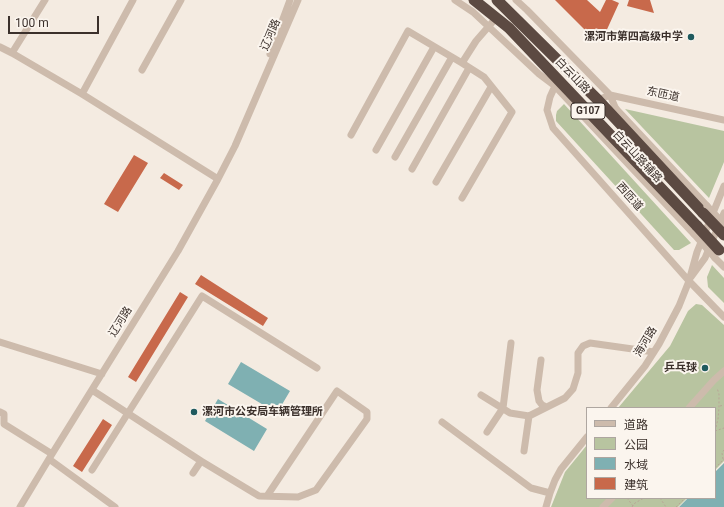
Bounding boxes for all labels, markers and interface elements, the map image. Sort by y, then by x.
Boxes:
scale bar [10,8,101,34]
text: 100 m [15,16,49,30]
street label: 辽河路 [258,17,284,53]
place label: 漯河市第四高级中学 [584,30,683,44]
marker: 漯河市第四高级中学 [686,32,696,42]
street label: 白云山路 [552,56,592,96]
street label: 东匝道 [645,85,681,105]
road number: G107 [571,103,605,119]
street label: 白云山路辅路 [610,128,664,186]
street label: 西匝道 [613,180,645,214]
street label: 辽河路 [107,305,135,339]
street label: 海河路 [632,324,660,360]
place label: 乒乓球 [664,361,697,375]
marker: 乒乓球 [700,363,710,373]
place label: 漯河市公安局车辆管理所 [202,405,323,419]
marker: 漯河市公安局车辆管理所 [189,407,199,417]
legend [586,407,716,499]
text: 道路 [624,418,648,432]
text: 公园 [624,438,648,452]
text: 水域 [624,458,648,472]
text: 建筑 [624,478,648,492]

